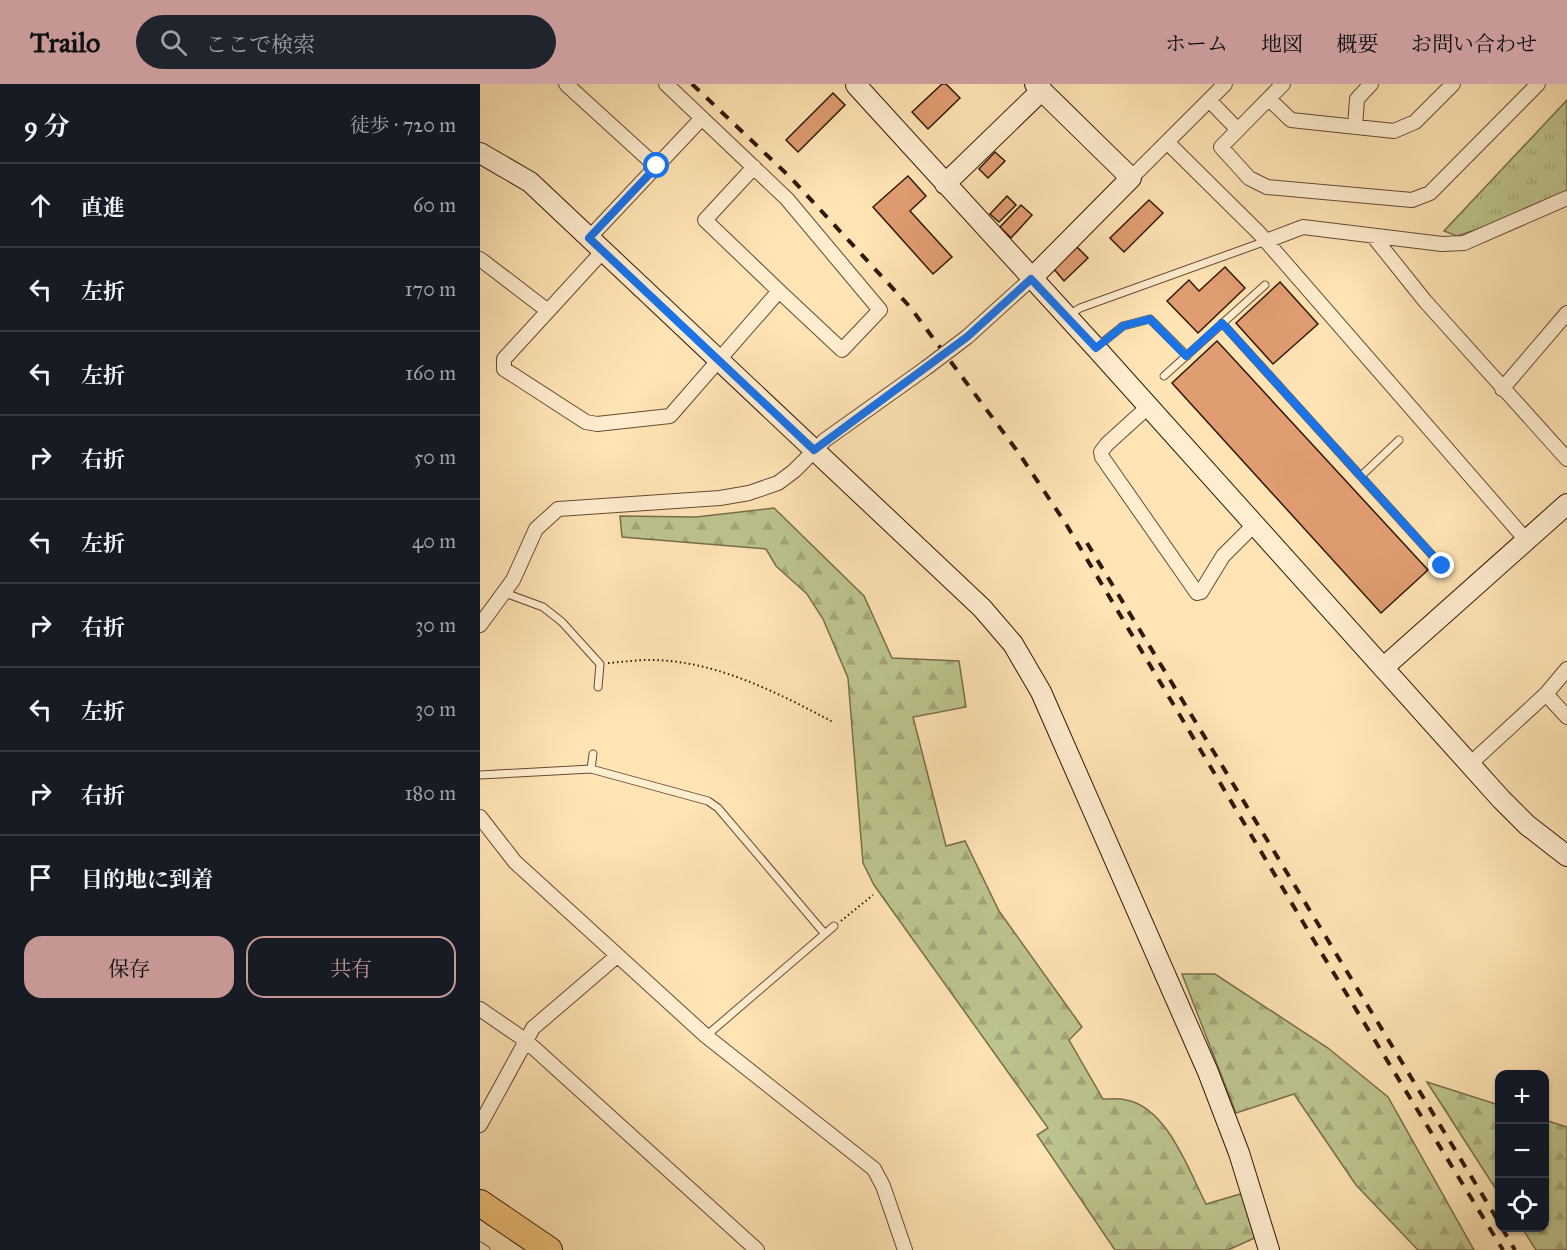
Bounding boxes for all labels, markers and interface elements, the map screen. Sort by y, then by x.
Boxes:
search box [136,15,556,69]
text: Trailo [30,25,100,60]
icon: search [157,26,190,59]
text: ここで検索 [205,31,315,58]
text: ホーム [1165,31,1228,57]
text: 地図 [1261,31,1303,57]
text: 概要 [1336,31,1378,57]
text: お問い合わせ [1411,31,1537,57]
text: 9 分 [24,110,70,142]
text: 徒歩 · 720 m [350,113,456,137]
route start [643,152,669,178]
icon: ahead [24,189,57,222]
text: 60 m [413,193,456,217]
text: 直進 [81,194,125,221]
icon: left [24,273,57,306]
text: 170 m [405,277,456,301]
text: 左折 [81,278,125,305]
icon: left [24,357,57,390]
text: 160 m [405,361,456,385]
text: 左折 [81,362,125,389]
icon: right [24,441,57,474]
text: 50 m [414,445,456,469]
text: 右折 [81,446,125,473]
icon: left [24,525,57,558]
text: 40 m [412,529,456,553]
text: 左折 [81,530,125,557]
route end [1428,552,1454,578]
icon: right [24,609,57,642]
text: 30 m [415,613,456,637]
text: 右折 [81,614,125,641]
icon: left [24,693,57,726]
text: 30 m [415,697,456,721]
text: 左折 [81,698,125,725]
icon: right [24,777,57,810]
text: 180 m [405,781,456,805]
text: 右折 [81,782,125,809]
icon: arrive [24,861,57,894]
text: 目的地に到着 [81,866,213,893]
button: 保存 [24,936,234,998]
button: 共有 [246,936,456,998]
map controls [1495,1070,1549,1232]
button: + [1495,1070,1549,1124]
button: − [1495,1124,1549,1178]
button: locate [1495,1178,1549,1232]

